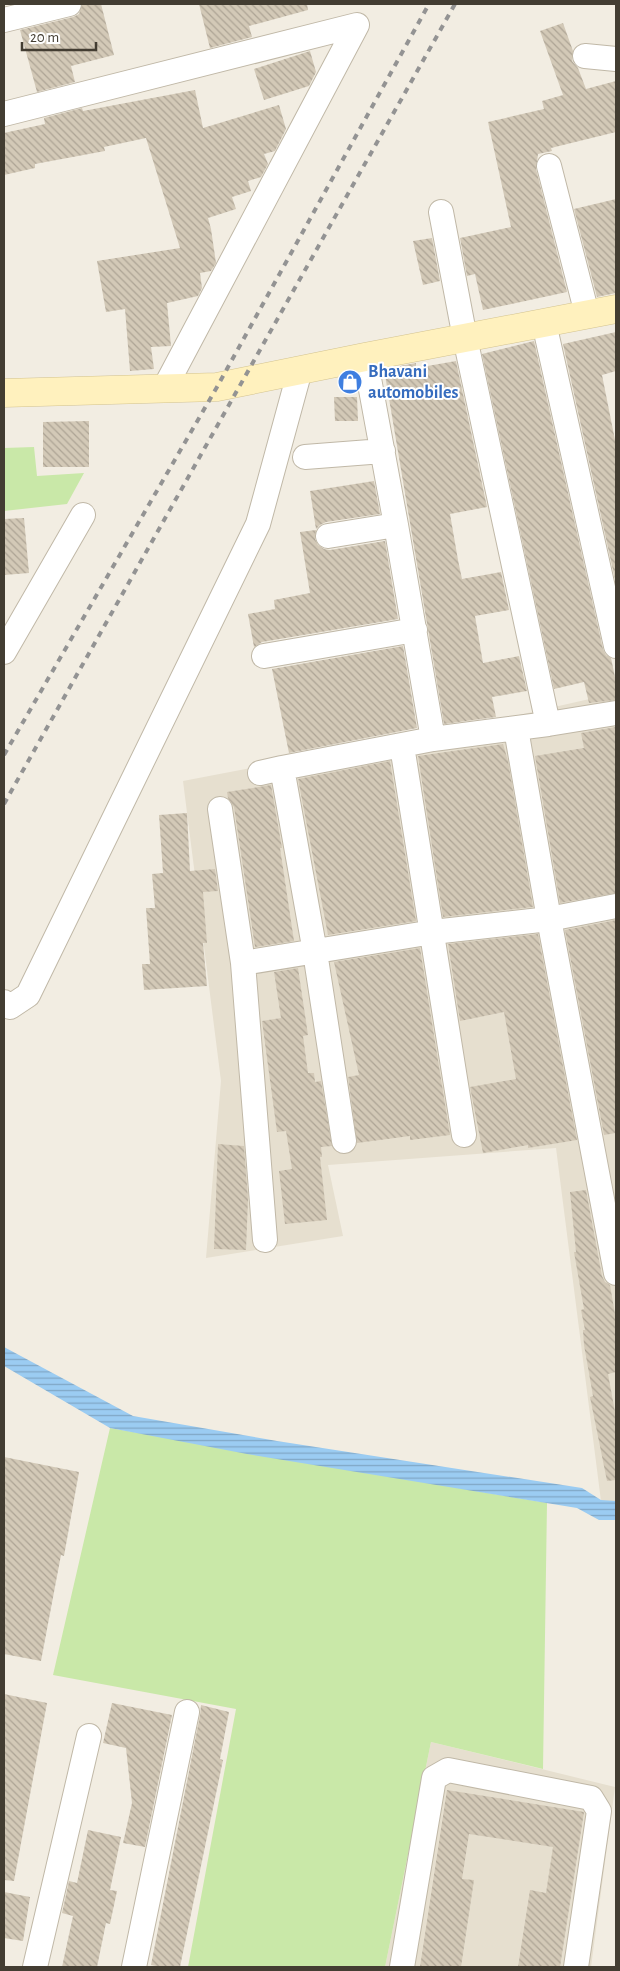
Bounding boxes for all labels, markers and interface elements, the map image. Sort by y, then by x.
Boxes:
scale bar [22,20,96,52]
text: 20 m [30,30,59,45]
place label: Bhavani automobiles [368,363,459,402]
shop icon: Bhavani automobiles [337,369,363,395]

